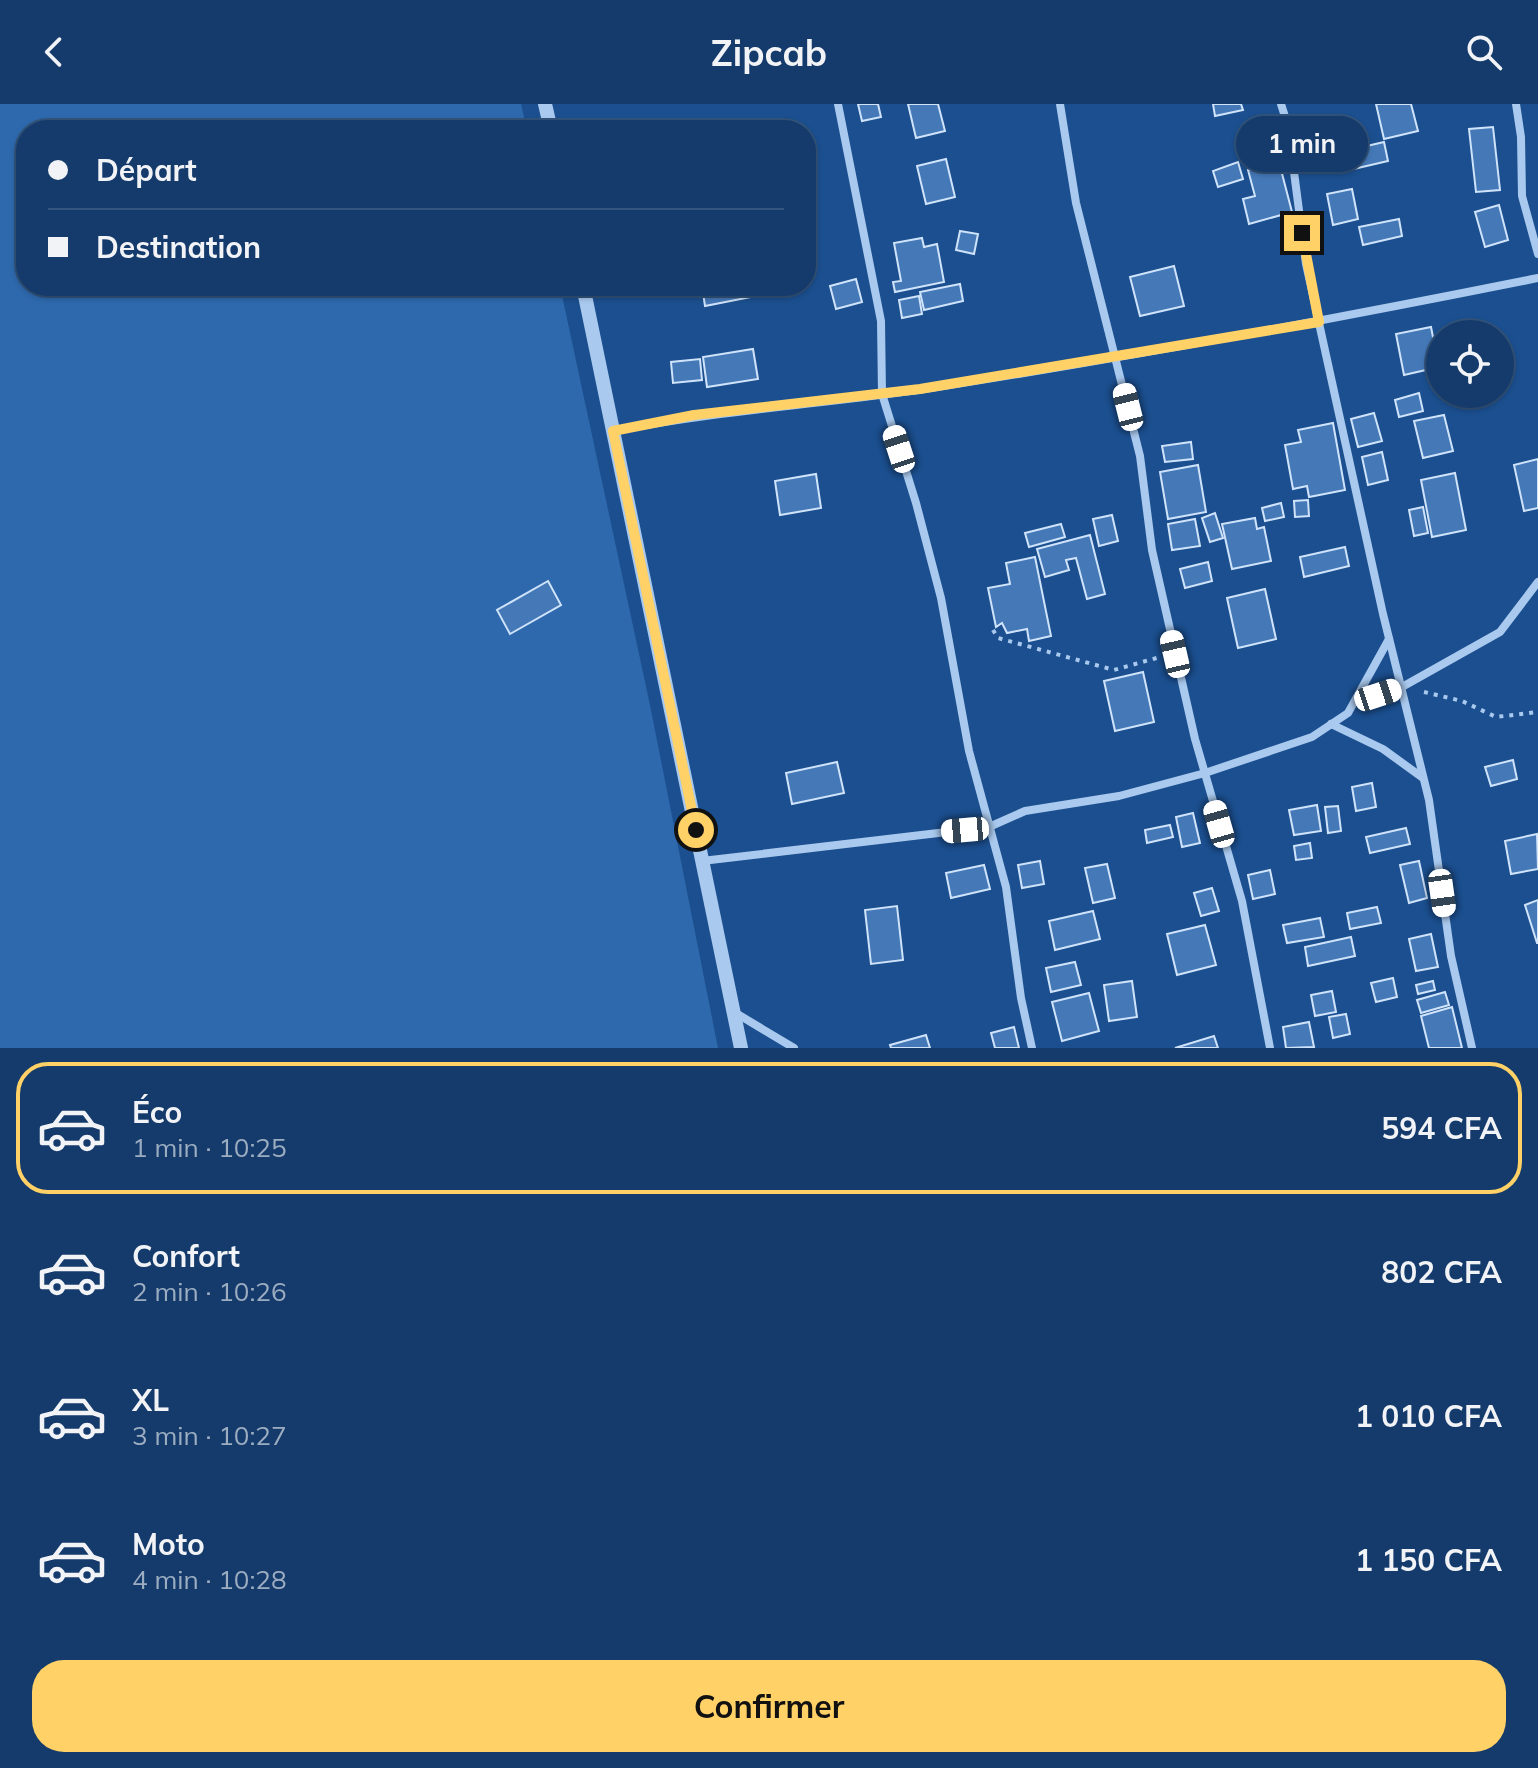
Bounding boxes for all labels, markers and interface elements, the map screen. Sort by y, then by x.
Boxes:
icon: back [32,30,76,74]
text: Zipcab [711,30,827,75]
icon: search [1462,30,1506,74]
callout: 1 min [1236,117,1368,173]
text: 1 min [1268,127,1336,160]
text: Départ [96,151,197,189]
route end [1284,215,1320,251]
text: Destination [96,228,261,266]
map controls [1426,320,1514,408]
button: locate [1426,320,1514,408]
car [1111,381,1145,433]
car [880,422,918,476]
car [1158,628,1192,680]
car [1351,676,1405,714]
car [1201,798,1237,850]
route start [678,812,714,848]
car [940,816,990,844]
car [1427,868,1457,918]
icon: car [36,1092,108,1164]
text: Éco [132,1093,182,1131]
text: 594 CFA [1381,1109,1502,1147]
text: 1 min · 10:25 [132,1131,287,1164]
icon: car [36,1236,108,1308]
text: Confort [132,1237,240,1275]
text: 802 CFA [1381,1253,1502,1291]
text: 2 min · 10:26 [132,1275,287,1308]
icon: car [36,1380,108,1452]
text: XL [132,1381,169,1419]
text: 1 010 CFA [1355,1397,1502,1435]
text: 3 min · 10:27 [132,1419,287,1452]
icon: car [36,1524,108,1596]
text: Moto [132,1525,205,1563]
text: 1 150 CFA [1355,1541,1502,1579]
text: 4 min · 10:28 [132,1563,287,1596]
button: Confirmer [32,1660,1506,1752]

